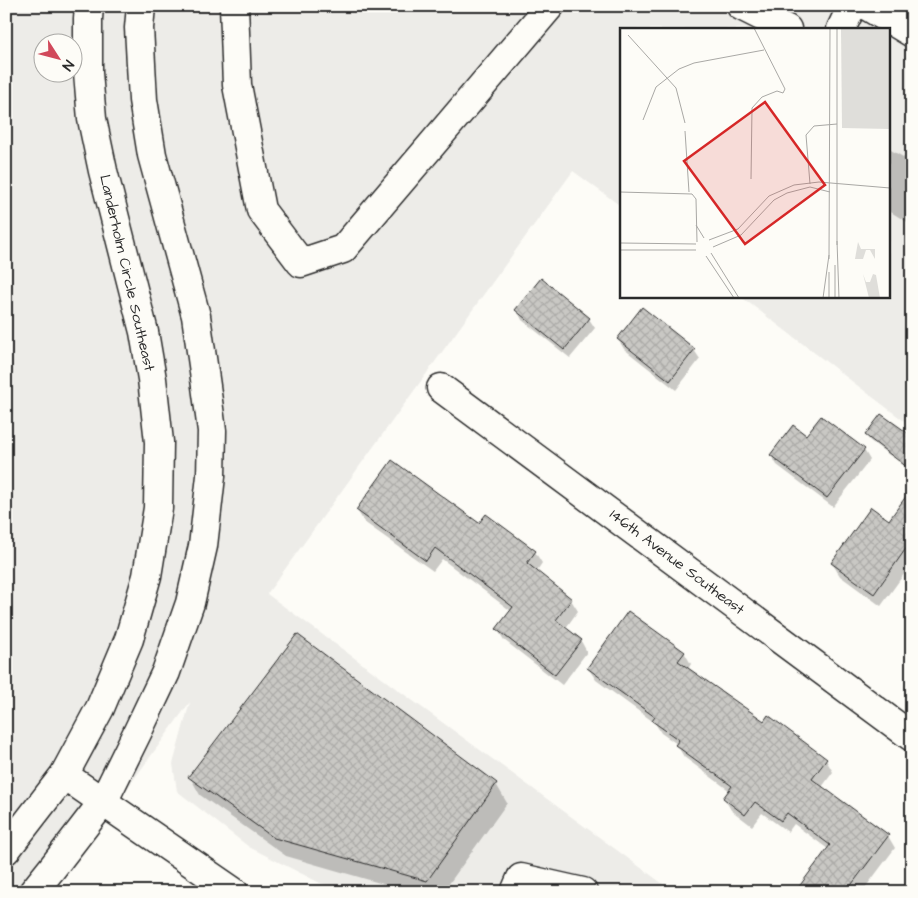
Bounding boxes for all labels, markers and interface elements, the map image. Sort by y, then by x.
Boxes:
inset map [620,28,890,298]
north arrow [32,32,82,82]
text: N [57,56,78,75]
street label: Landerholm Circle Southeast [94,173,160,373]
street label: 146th Avenue Southeast [605,504,749,620]

